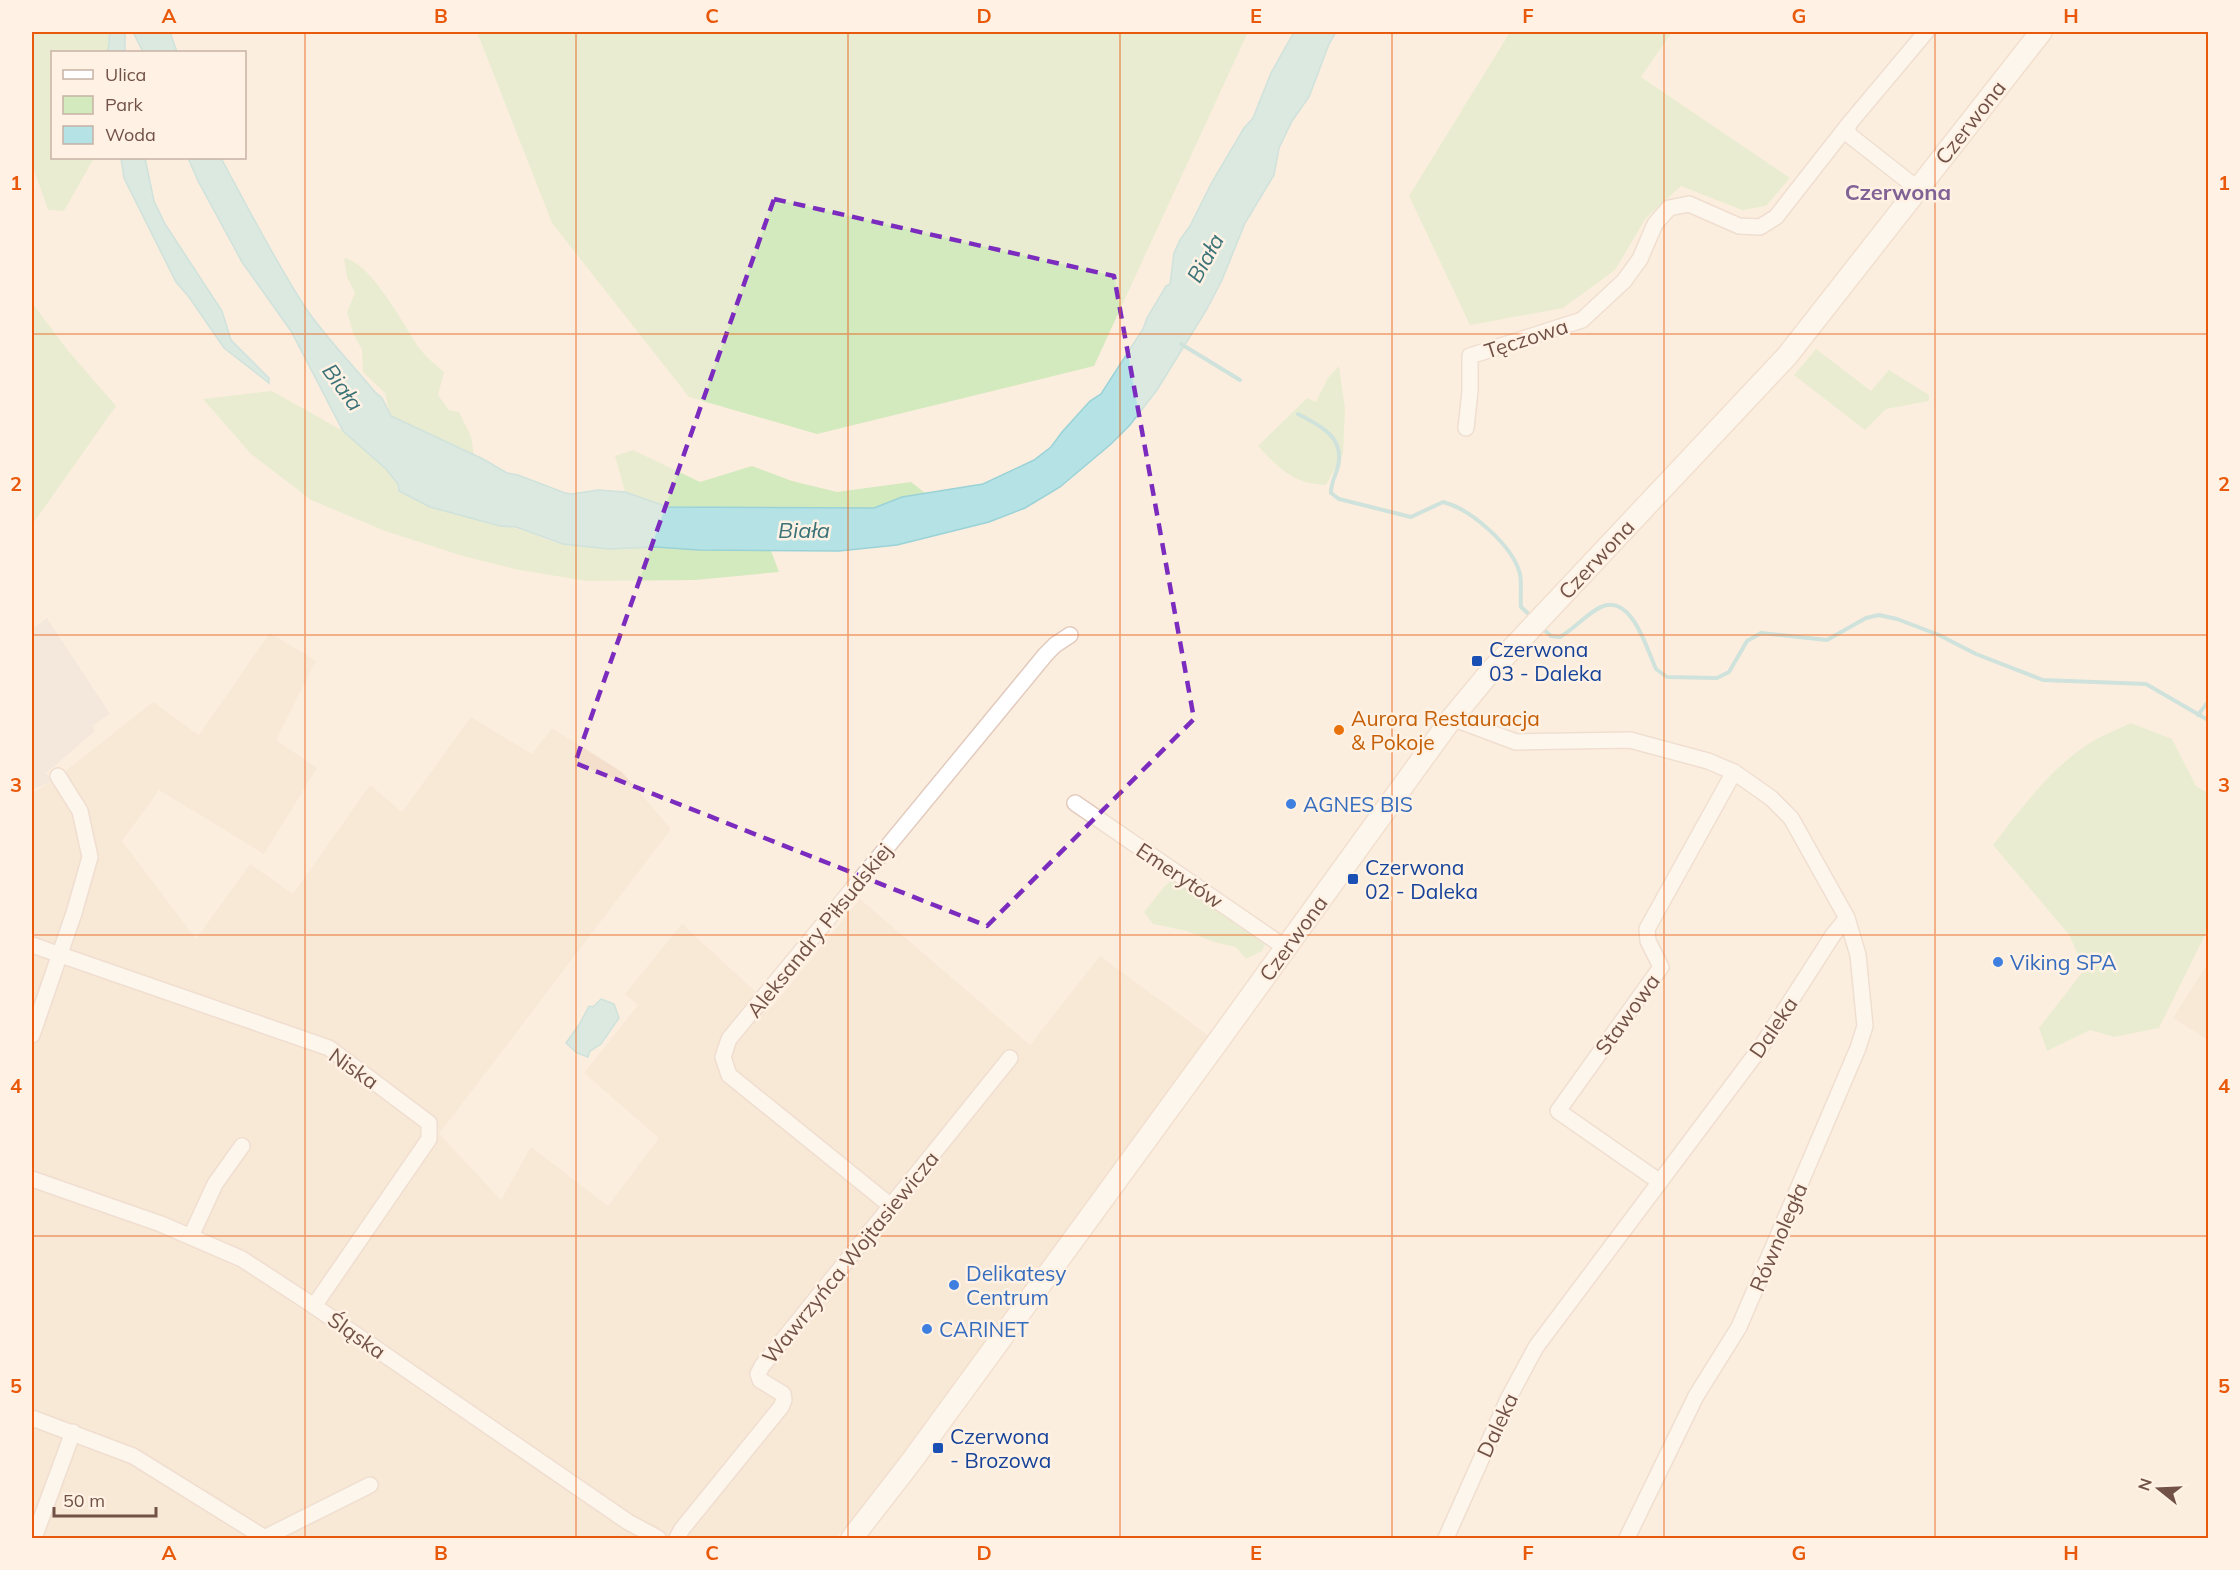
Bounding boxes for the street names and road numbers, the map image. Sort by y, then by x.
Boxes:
street label: Czerwona [1929,75,2011,169]
street label: Tęczowa [1481,312,1571,364]
street label: Czerwona [1553,514,1639,604]
street label: Emerytów [1132,837,1228,913]
street label: Aleksandry Piłsudskiej [741,838,897,1022]
street label: Czerwona [1253,890,1333,986]
street label: Stawowa [1589,969,1665,1059]
street label: Daleka [1743,992,1803,1062]
street label: Niska [324,1042,384,1094]
street label: Wawrzyńca Wojtasiewicza [756,1145,944,1369]
street label: Równoległa [1743,1179,1813,1295]
street label: Śląska [323,1306,391,1364]
street label: Daleka [1471,1389,1523,1461]

